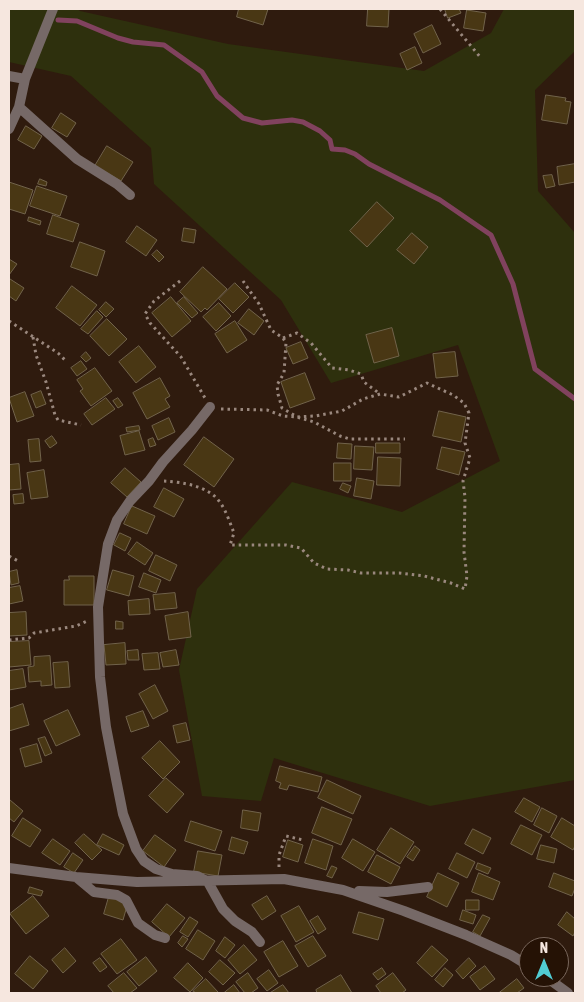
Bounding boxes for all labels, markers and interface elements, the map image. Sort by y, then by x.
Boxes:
north arrow [519,937,569,987]
text: N [540,940,548,956]

